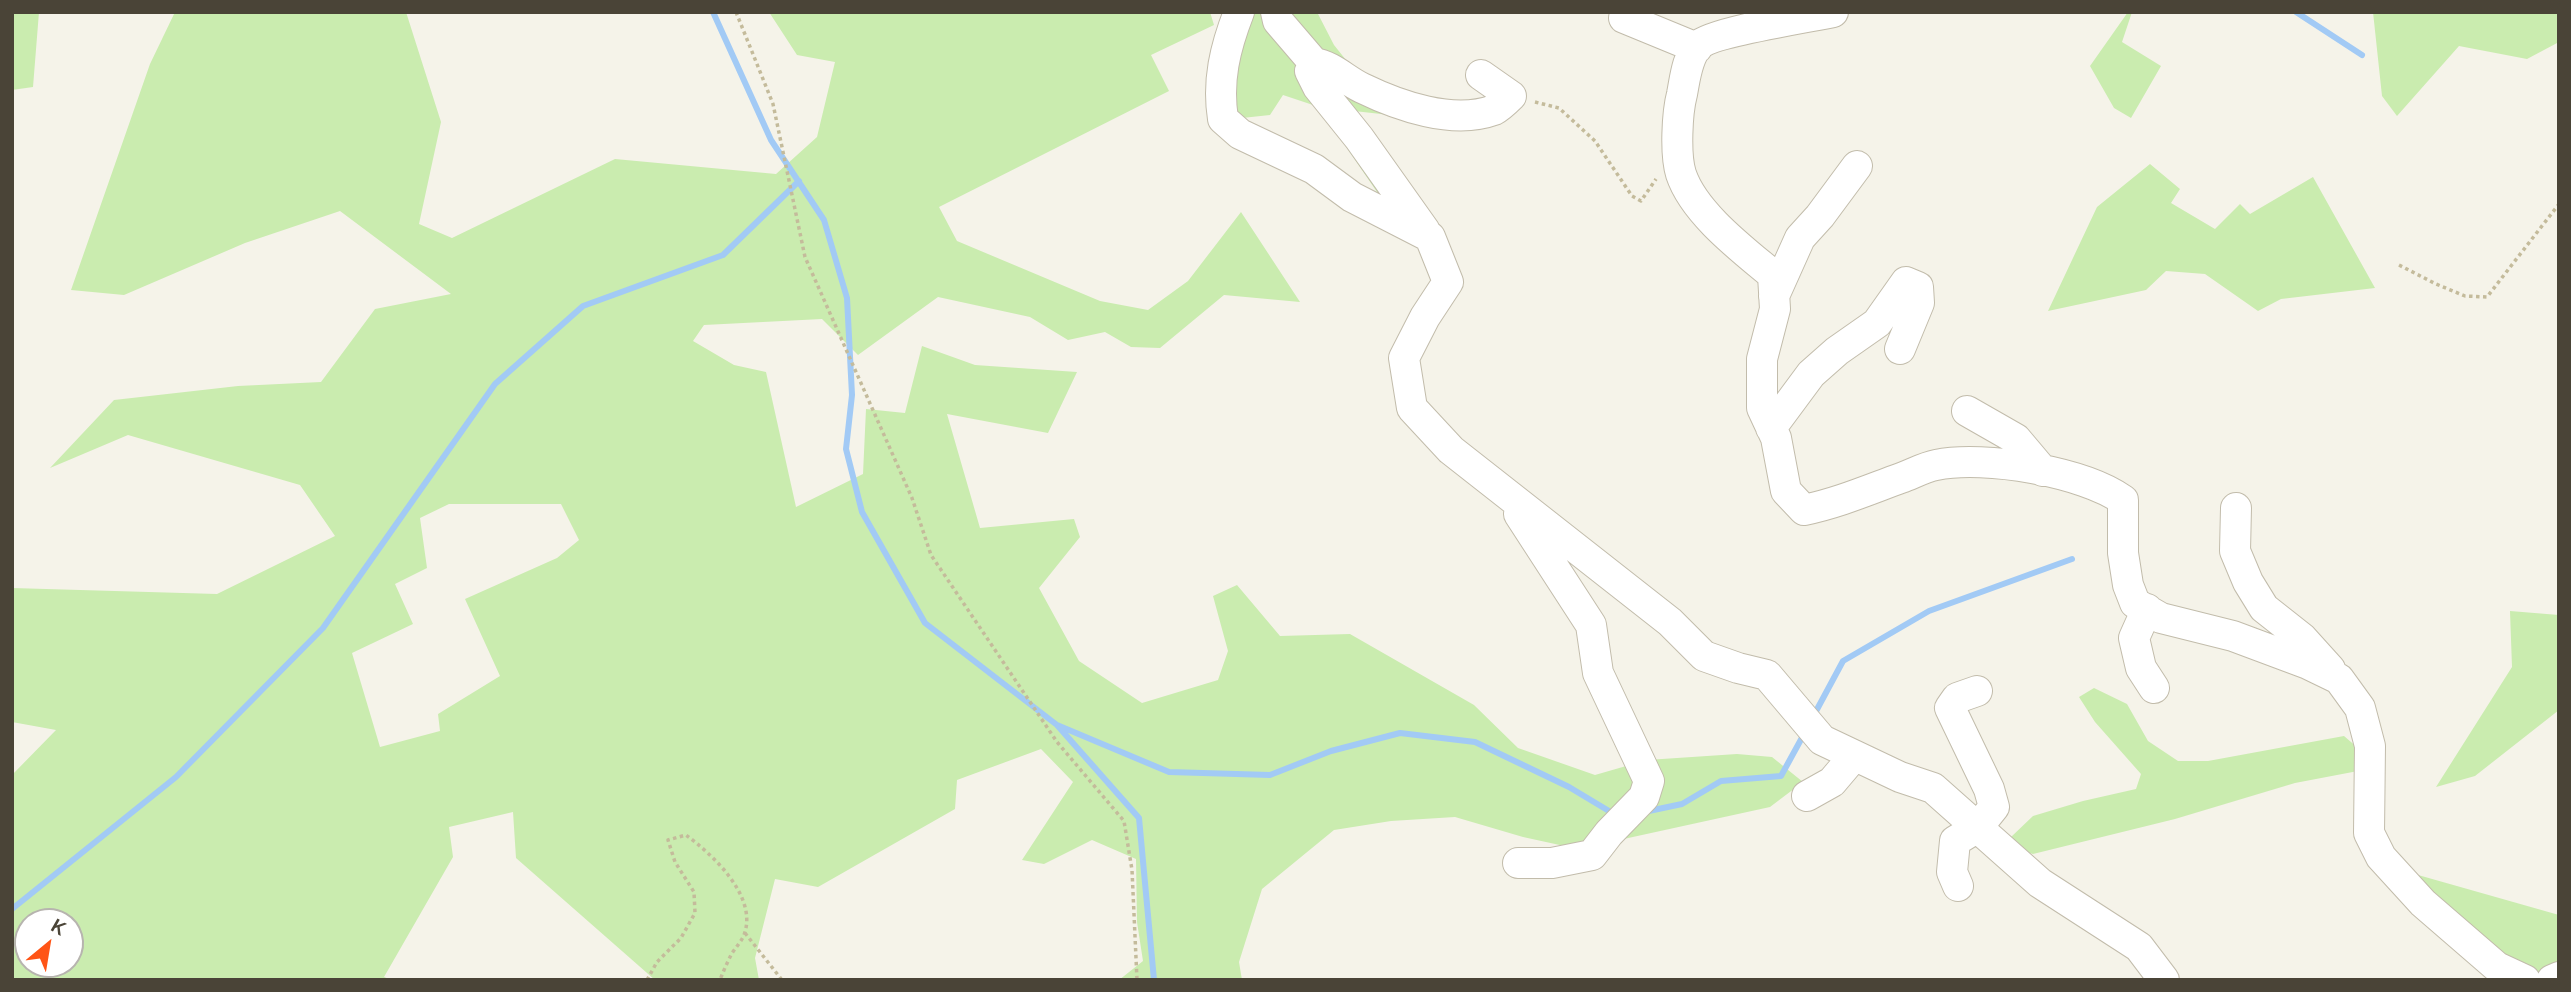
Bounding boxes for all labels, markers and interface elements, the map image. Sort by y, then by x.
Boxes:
north arrow [14,908,84,978]
text: K [47,914,70,939]

